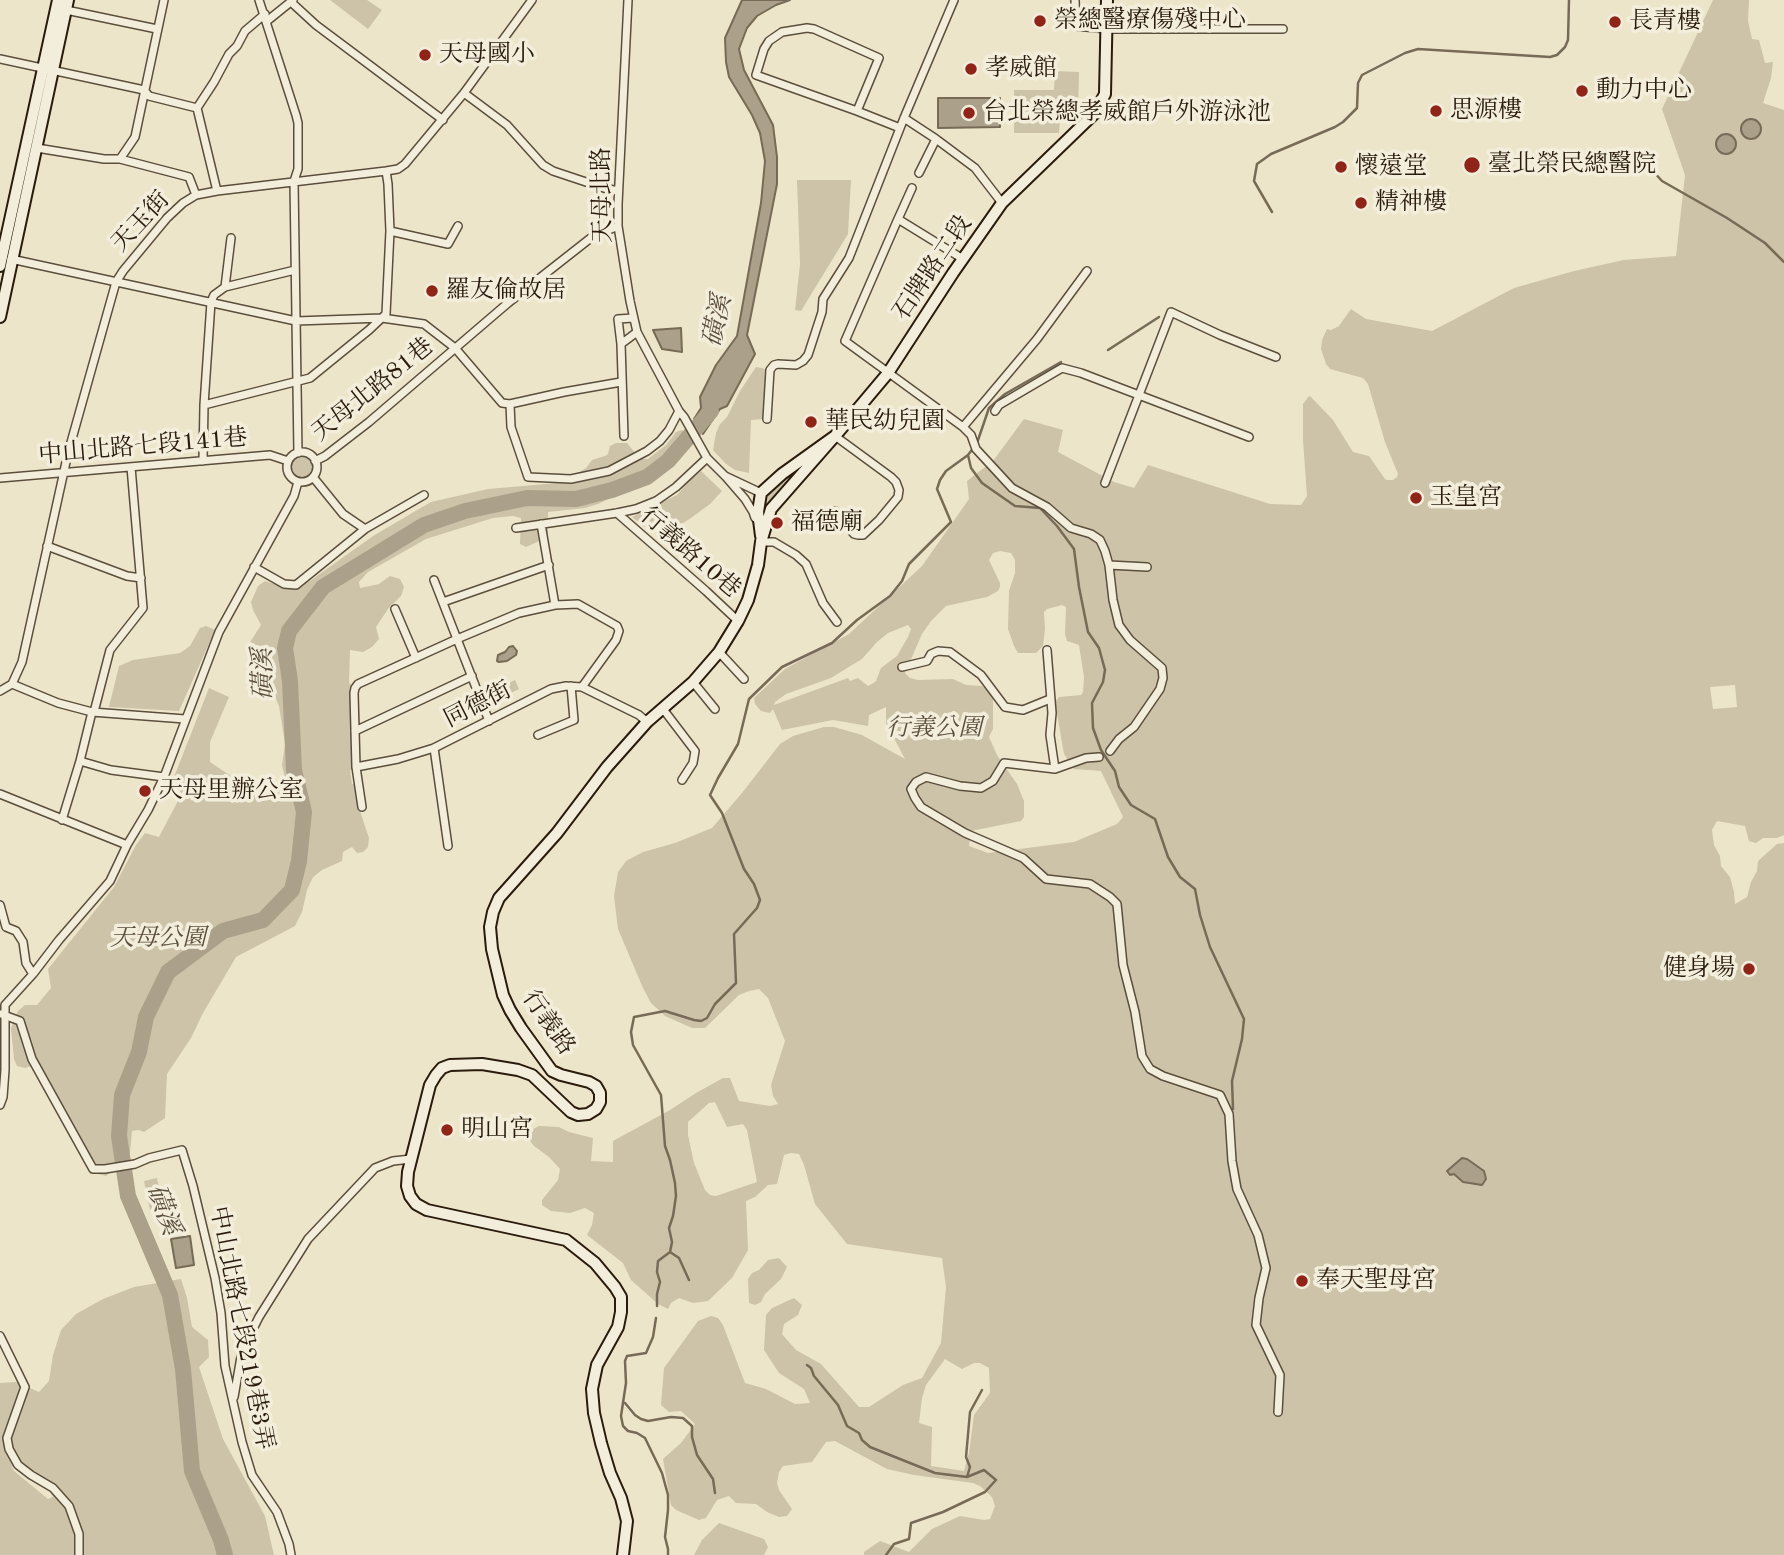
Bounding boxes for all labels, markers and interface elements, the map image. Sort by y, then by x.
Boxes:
place label: 榮總醫療傷殘中心 [1054,7,1246,35]
place label: 長青樓 [1629,8,1701,36]
marker: 榮總醫療傷殘中心 [1032,13,1048,29]
marker: 長青樓 [1607,14,1623,30]
place label: 天母國小 [439,41,535,69]
marker: 天母國小 [417,47,433,63]
place label: 孝威館 [985,55,1057,83]
marker: 孝威館 [963,61,979,77]
place label: 動力中心 [1596,77,1692,105]
marker: 動力中心 [1574,83,1590,99]
place label: 思源樓 [1450,97,1522,125]
place label: 台北榮總孝威館戶外游泳池 [983,99,1271,127]
marker: 思源樓 [1428,103,1444,119]
marker: 台北榮總孝威館戶外游泳池 [961,105,977,121]
street label: 天母北路 [588,147,618,243]
place label: 臺北榮民總醫院 [1488,151,1656,179]
place label: 懷遠堂 [1355,153,1427,181]
marker: 臺北榮民總醫院 [1462,155,1482,175]
marker: 懷遠堂 [1333,159,1349,175]
street label: 天玉街 [106,186,176,258]
place label: 精神樓 [1375,189,1447,217]
marker: 精神樓 [1353,195,1369,211]
street label: 石牌路二段 [888,210,978,326]
place label: 羅友倫故居 [446,277,566,305]
marker: 羅友倫故居 [424,283,440,299]
water label: 磺溪 [697,292,739,350]
street label: 天母北路81巷 [306,332,440,448]
place label: 華民幼兒園 [825,408,945,436]
marker: 華民幼兒園 [803,414,819,430]
street label: 中山北路七段141巷 [37,424,249,470]
place label: 玉皇宮 [1430,484,1502,512]
marker: 玉皇宮 [1408,490,1424,506]
street label: 行義路10巷 [634,502,746,604]
place label: 福德廟 [791,509,863,537]
marker: 福德廟 [769,515,785,531]
water label: 磺溪 [248,648,280,700]
street label: 同德街 [439,676,517,734]
park label: 行義公園 [886,715,982,743]
place label: 天母里辦公室 [159,777,303,805]
marker: 天母里辦公室 [137,783,153,799]
park label: 天母公園 [110,925,206,953]
place label: 健身場 [1663,955,1735,983]
marker: 健身場 [1741,961,1757,977]
street label: 行義路 [516,985,580,1061]
place label: 明山宮 [461,1116,533,1144]
marker: 明山宮 [439,1122,455,1138]
water label: 磺溪 [139,1180,187,1240]
street label: 中山北路七段219巷3弄 [203,1204,279,1452]
place label: 奉天聖母宮 [1316,1267,1436,1295]
marker: 奉天聖母宮 [1294,1273,1310,1289]

